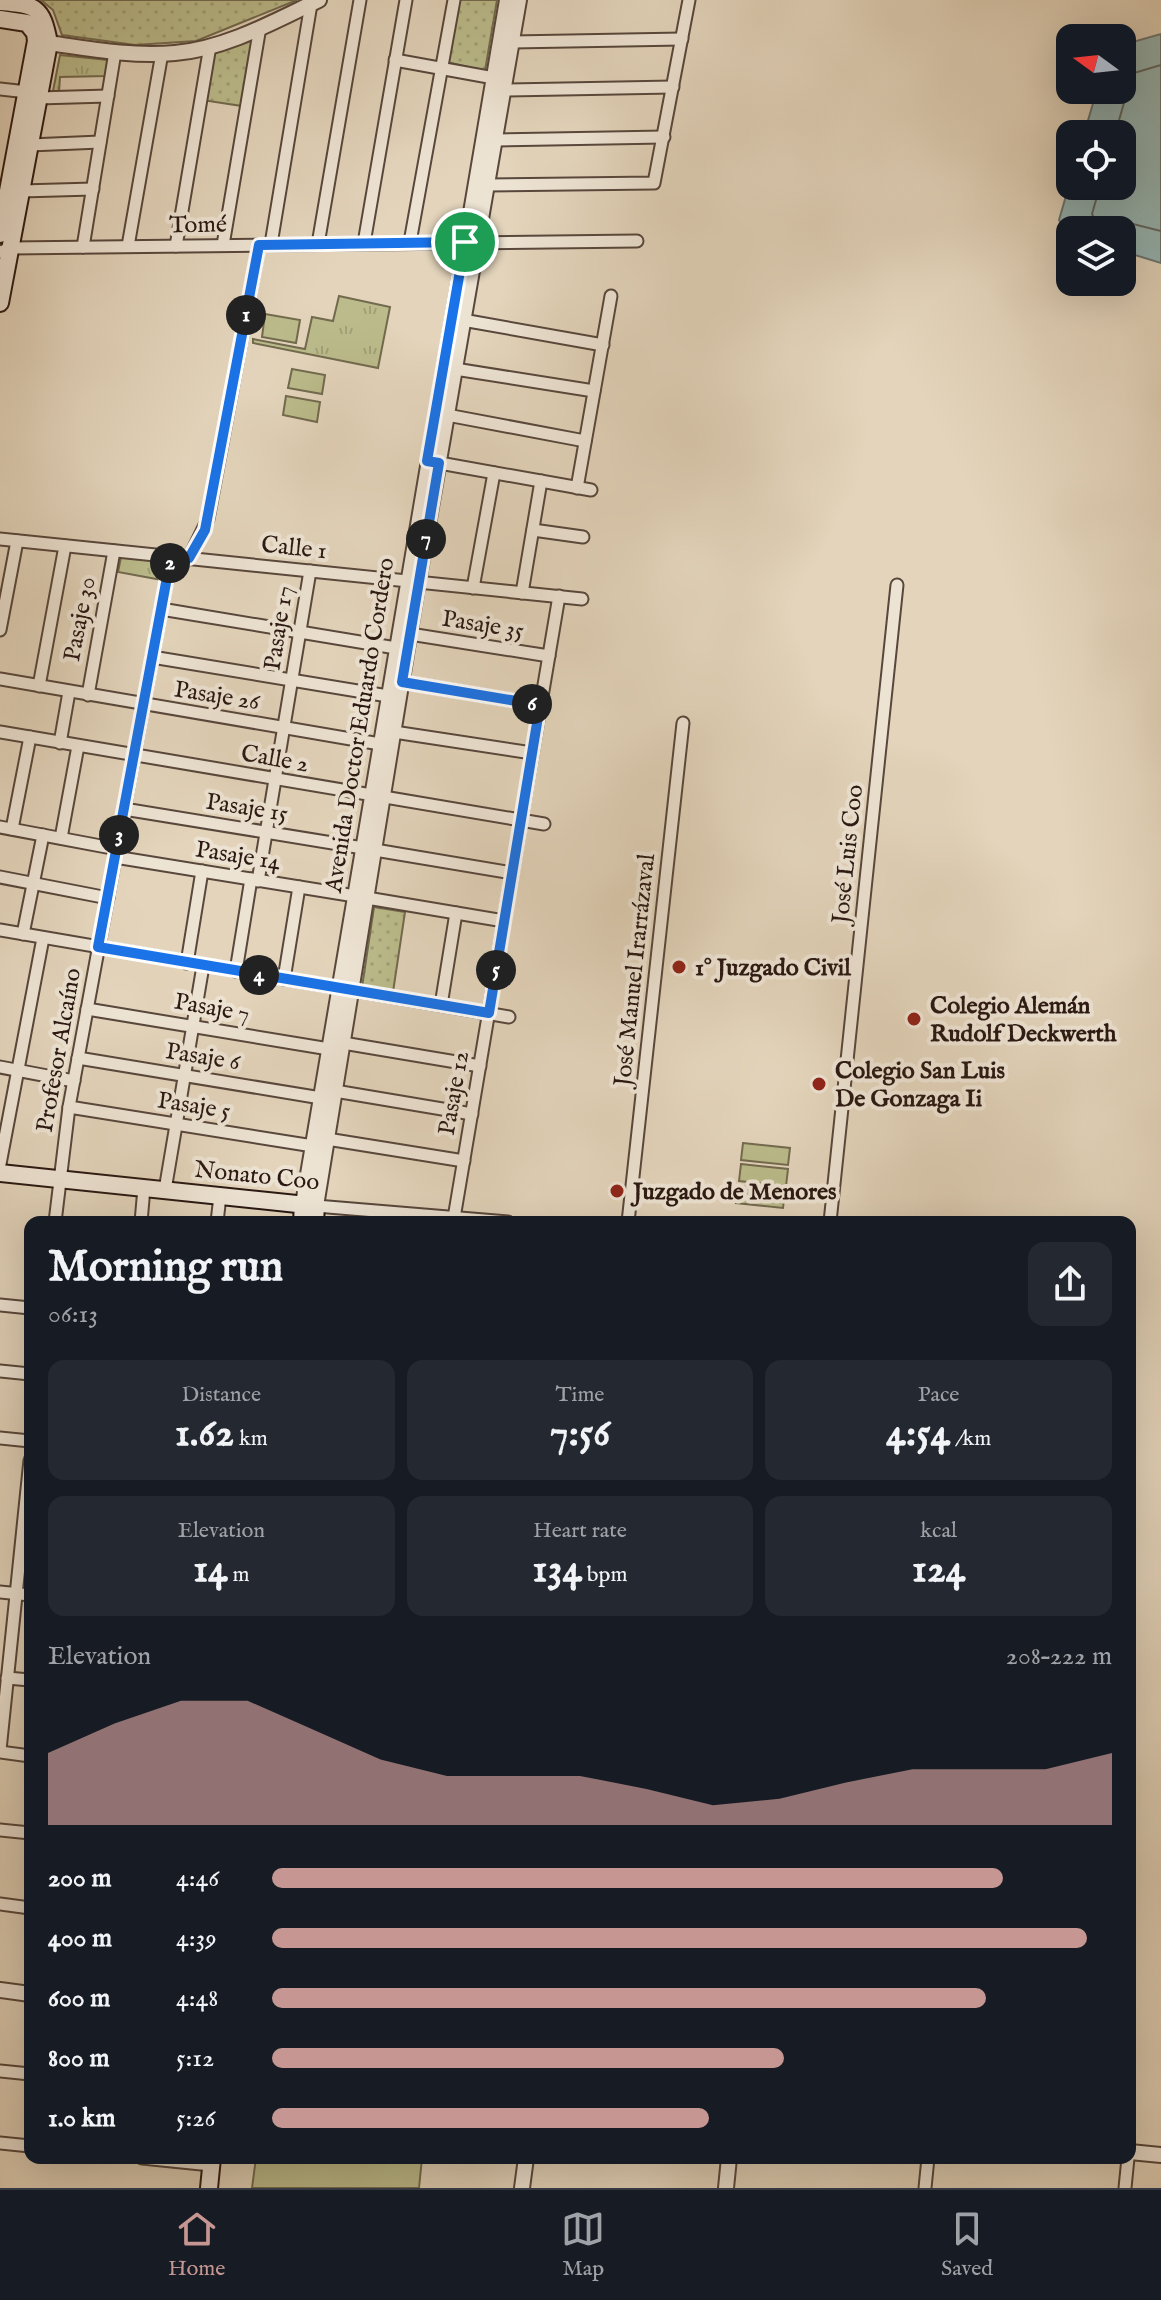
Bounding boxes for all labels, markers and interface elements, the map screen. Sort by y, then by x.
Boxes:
north arrow [1056,24,1136,104]
map controls [1056,24,1136,296]
button: locate [1056,120,1136,200]
pin [431,208,499,276]
street label: Tomé [169,209,227,242]
button: layers [1056,216,1136,296]
icon: arrive [443,220,487,264]
pin: 1 [226,295,266,335]
text: 1 [242,301,250,329]
pin: 7 [406,519,446,559]
text: 7 [421,525,431,553]
street label: Calle 1 [260,530,328,567]
pin: 2 [150,543,190,583]
text: 2 [165,549,175,577]
street label: Avenida Doctor Eduardo Cordero [319,555,402,896]
street label: Pasaje 30 [57,574,104,664]
street label: Pasaje 17 [258,584,301,673]
street label: Pasaje 35 [440,604,526,647]
street label: Pasaje 26 [172,674,263,719]
pin: 6 [512,684,552,724]
text: 6 [527,690,537,718]
street label: Calle 2 [239,738,311,781]
street label: José Luis Coo [825,783,871,928]
street label: Pasaje 15 [204,787,290,830]
pin: 3 [99,815,139,855]
text: 3 [115,821,123,849]
street label: Pasaje 14 [193,834,283,879]
street label: José Manuel Irarrázaval [608,852,663,1091]
pin: 5 [476,950,516,990]
place label: 1° Juzgado Civil [695,953,851,984]
pin: 4 [239,955,279,995]
text: 5 [492,956,500,984]
marker: 1° Juzgado Civil [670,958,688,976]
text: 4 [254,961,264,989]
street label: Profesor Alcaíno [30,966,89,1135]
street label: Pasaje 7 [172,987,252,1030]
place label: Colegio Alemán Rudolf Deckwerth [930,991,1117,1050]
marker: Colegio Alemán Rudolf Deckwerth [905,1010,923,1028]
street label: Pasaje 6 [163,1036,243,1079]
street label: Pasaje 12 [432,1049,477,1138]
place label: Colegio San Luis De Gonzaga Ii [835,1056,1006,1115]
marker: Colegio San Luis De Gonzaga Ii [810,1075,828,1093]
street label: Pasaje 5 [155,1085,233,1128]
street label: Nonato Coo [193,1155,321,1198]
place label: Juzgado de Menores [630,1177,837,1208]
marker: Juzgado de Menores [608,1182,626,1200]
text: Morning run [48,1240,283,1296]
button: share [1028,1242,1112,1326]
text: 06:13 [48,1298,98,1331]
text: Distance [182,1381,261,1409]
text: Time [556,1381,604,1409]
text: Pace [918,1381,959,1409]
text: 1.62 [175,1409,234,1460]
text: 7:56 [550,1409,610,1460]
text: 4:54 [886,1409,950,1460]
text: km [234,1425,268,1453]
text: /km [950,1425,991,1453]
text: Elevation [178,1517,265,1545]
text: Heart rate [533,1517,627,1545]
text: kcal [920,1517,957,1545]
text: 14 [193,1545,228,1596]
text: 134 [533,1545,582,1596]
text: 124 [912,1545,965,1596]
text: m [228,1561,249,1589]
text: bpm [582,1561,627,1589]
text: Elevation [48,1640,151,1673]
text: 208–222 m [1006,1640,1112,1673]
text: 200 m [48,1862,112,1895]
text: 4:46 [176,1862,219,1895]
text: 400 m [48,1922,112,1955]
text: 4:39 [176,1922,217,1955]
text: 600 m [48,1982,110,2015]
text: 4:48 [176,1982,219,2015]
text: 800 m [48,2042,110,2075]
text: 5:12 [176,2042,214,2075]
text: 1.0 km [48,2102,116,2135]
text: 5:26 [176,2102,215,2135]
tab: Home [168,2207,225,2283]
tab: Map [561,2207,605,2283]
tab: Saved [941,2207,993,2283]

